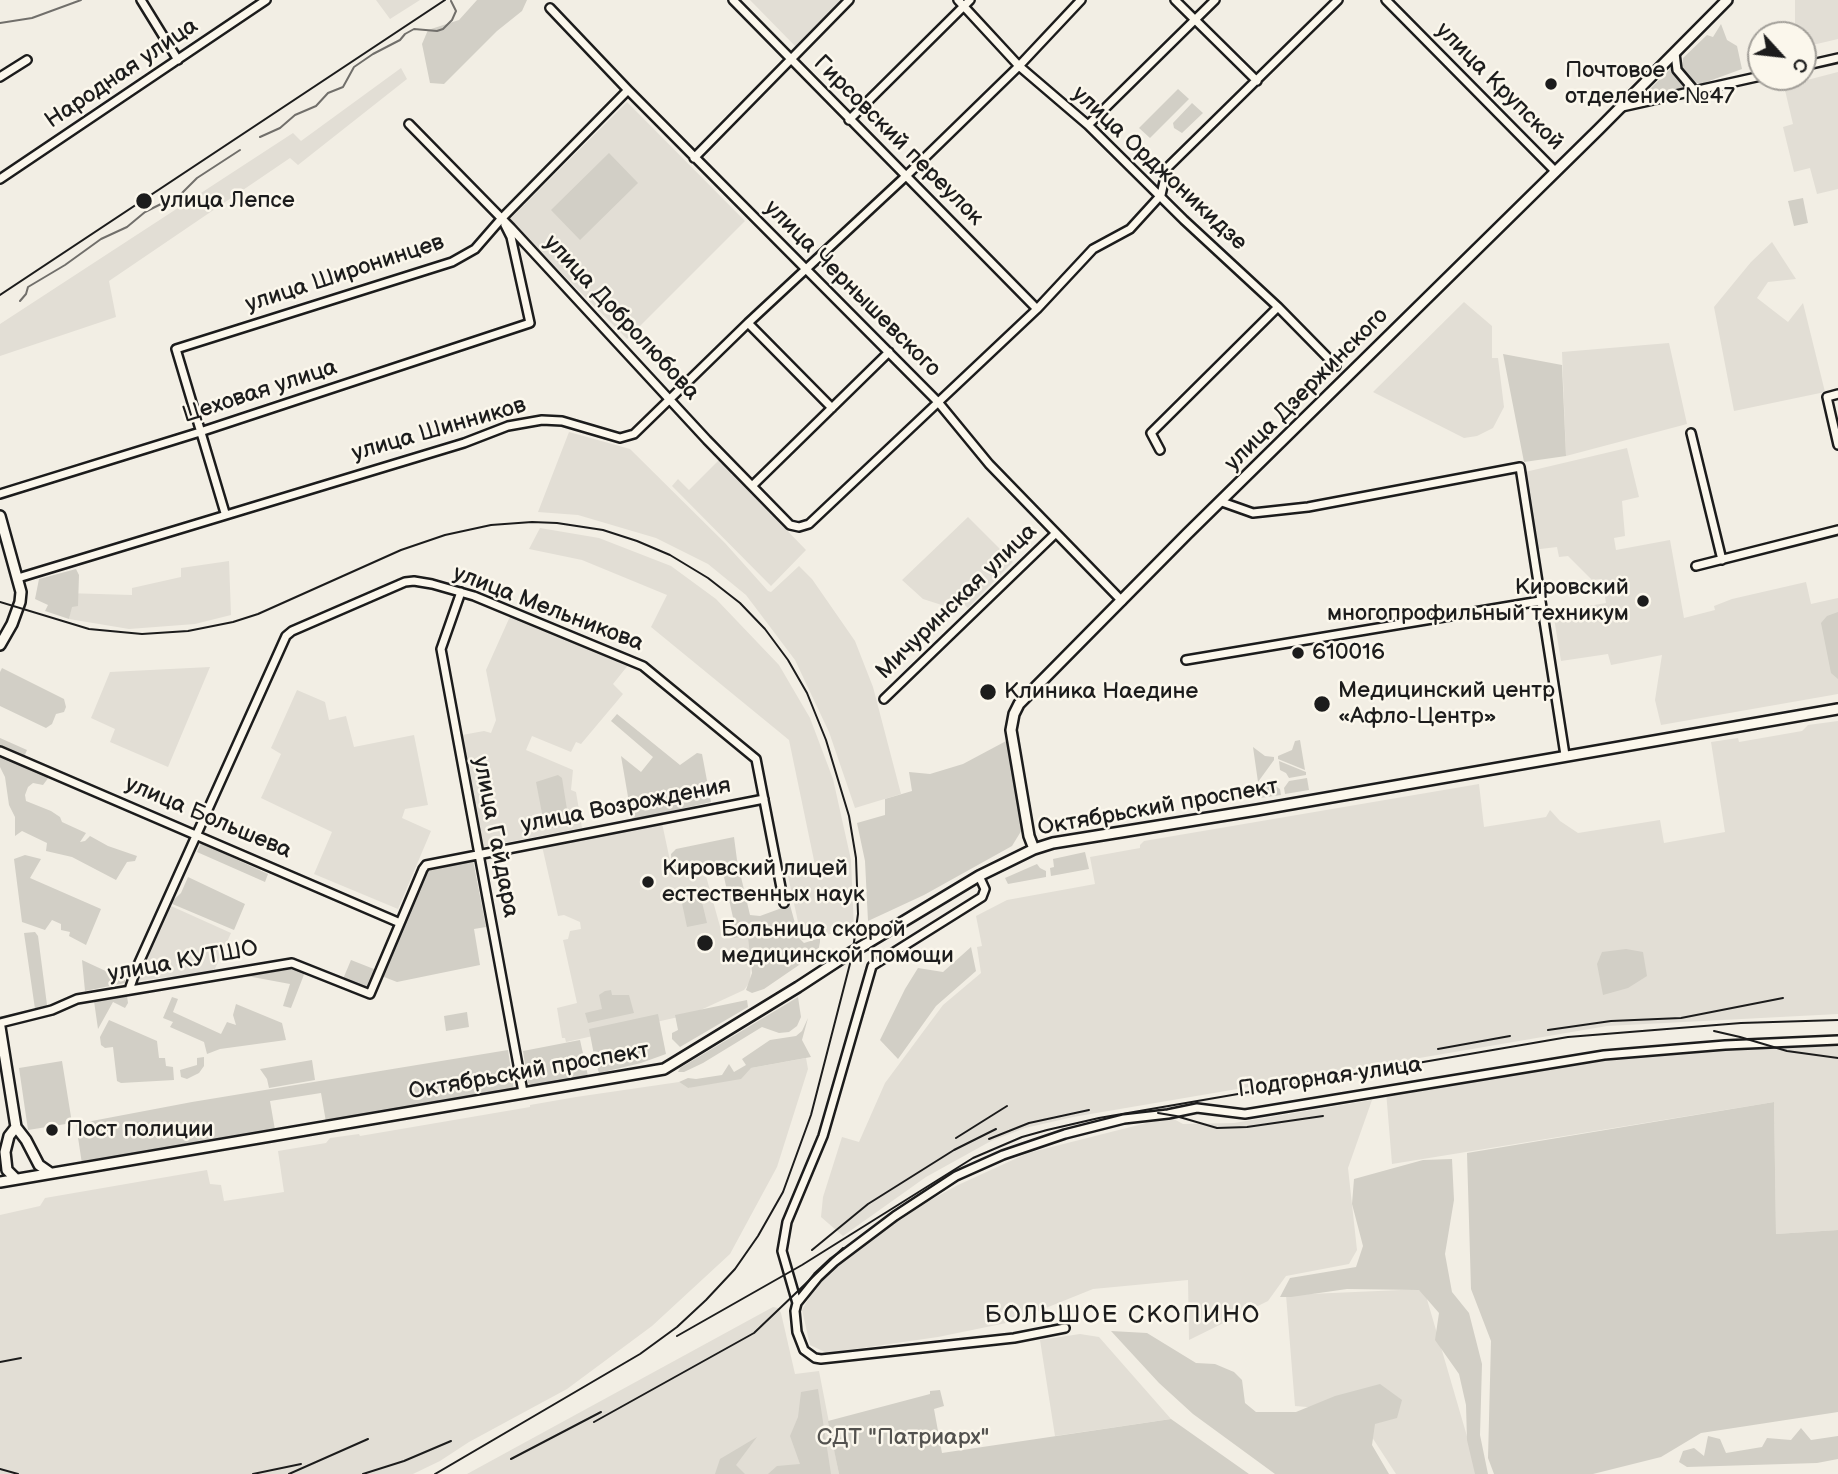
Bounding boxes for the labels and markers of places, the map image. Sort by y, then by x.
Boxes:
place label: Почтовое отделение №47 [1565,57,1735,111]
marker: Почтовое отделение №47 [1543,76,1559,92]
place label: улица Лепсе [160,187,295,215]
marker: улица Лепсе [134,191,154,211]
place label: Кировский многопрофильный техникум [1327,574,1629,628]
marker: Кировский многопрофильный техникум [1635,593,1651,609]
place label: 610016 [1312,639,1385,667]
marker: 610016 [1290,645,1306,661]
place label: Медицинский центр «Афло-Центр» [1338,677,1555,731]
place label: Клиника Наедине [1004,678,1198,706]
marker: Клиника Наедине [978,682,998,702]
marker: Медицинский центр «Афло-Центр» [1312,694,1332,714]
place label: Кировский лицей естественных наук [662,855,865,909]
marker: Кировский лицей естественных наук [640,874,656,890]
place label: Больница скорой медицинской помощи [721,916,954,970]
marker: Больница скорой медицинской помощи [695,933,715,953]
place label: Пост полиции [66,1116,214,1144]
marker: Пост полиции [44,1122,60,1138]

